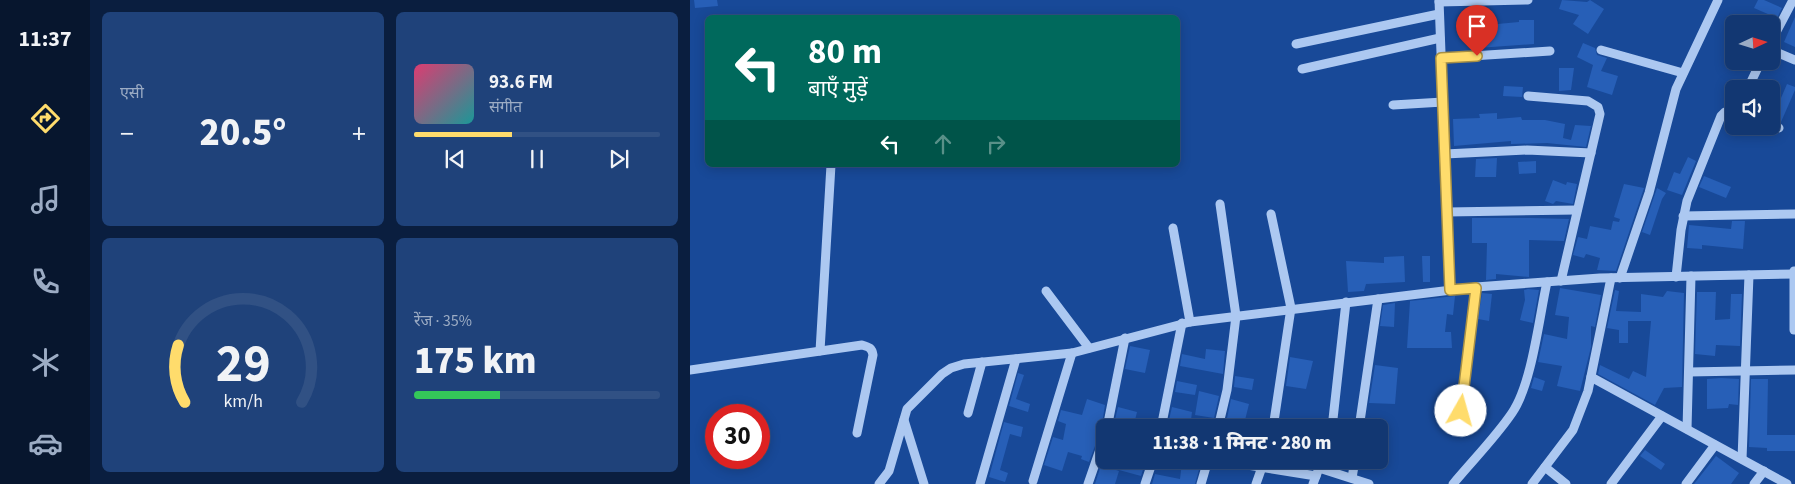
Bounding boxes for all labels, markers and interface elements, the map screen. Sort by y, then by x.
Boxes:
pin [1456,5,1498,56]
icon: arrive [1463,12,1491,40]
north arrow [1725,15,1780,70]
map controls [1725,15,1780,135]
text: 11:37 [18,23,72,55]
text: 80 m [808,27,882,77]
icon: left [725,35,790,100]
text: 93.6 FM [489,69,553,96]
text: बाएँ मुड़ें [808,73,868,105]
button: sound [1725,80,1780,135]
text: एसी [120,82,144,104]
text: संगीत [489,96,522,118]
icon: directions [28,101,63,136]
text: 20.5° [200,106,286,160]
text: − [120,114,134,154]
text: + [352,114,366,154]
icon: left [876,130,904,158]
icon: ahead [929,130,957,158]
icon: right [982,130,1010,158]
icon: previous [441,145,469,173]
icon: pause [523,145,551,173]
icon: next [605,145,633,173]
icon: music [28,182,63,217]
icon: phone [28,264,63,299]
text: रेंज · 35% [414,310,472,332]
text: 29 [216,328,270,402]
text: 175 km [414,334,536,388]
icon: climate [28,345,63,380]
position arrow [1434,384,1486,436]
text: km/h [223,389,263,414]
speed limit sign: 30 [705,404,770,469]
icon: car [28,426,63,461]
text: 11:38 · 1 मिनट · 280 m [1153,430,1331,457]

